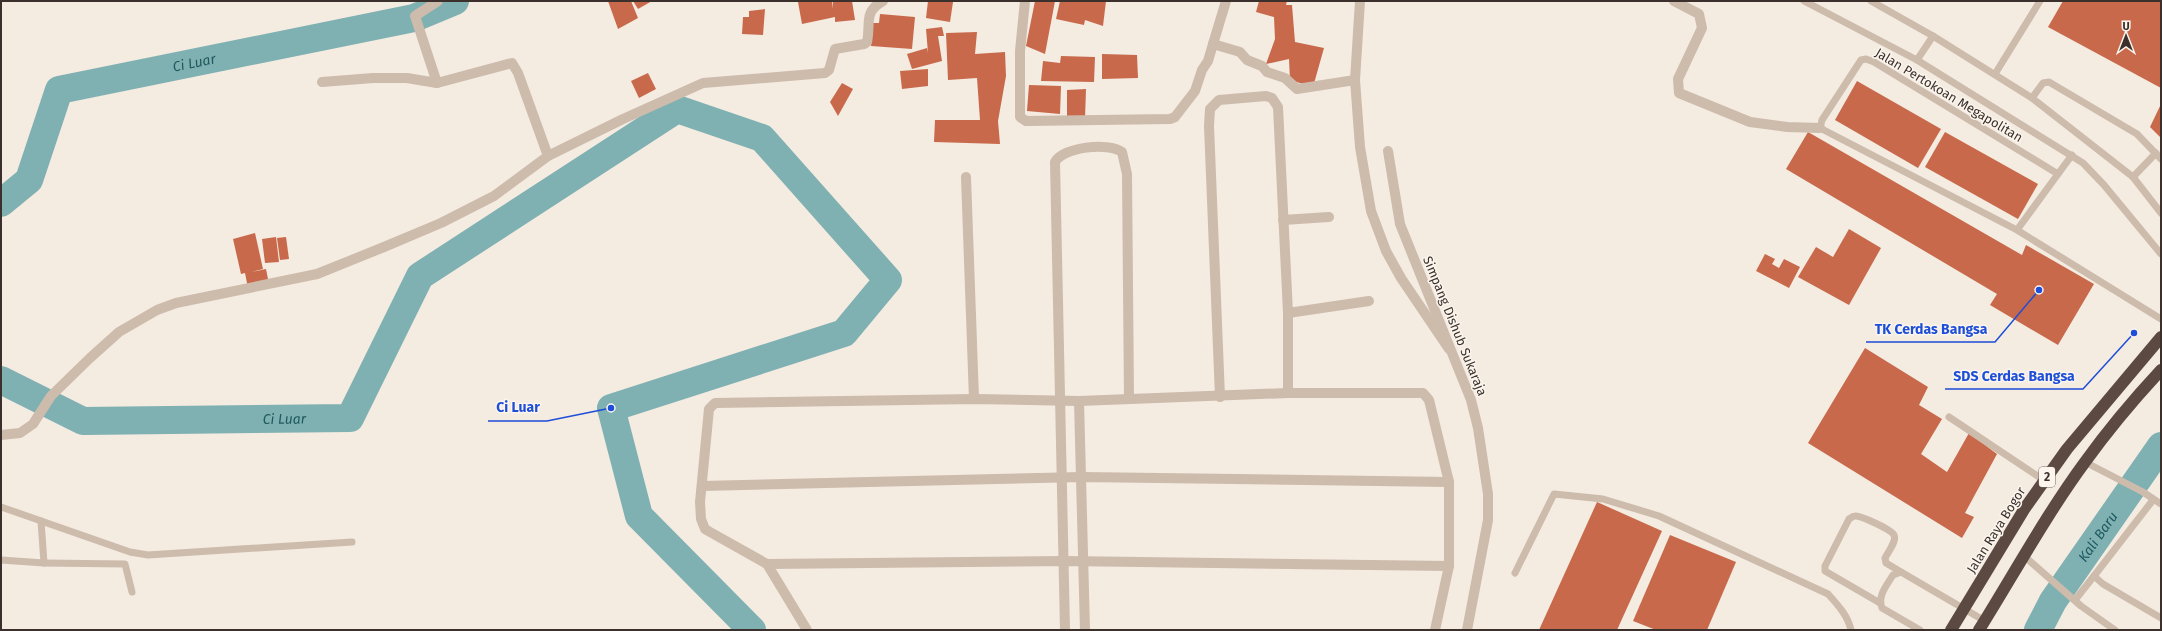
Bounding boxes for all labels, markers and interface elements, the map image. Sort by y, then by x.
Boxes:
north arrow [2106,16,2146,56]
text: U [2122,20,2130,33]
street label: Jalan Pertokoan Megapolitan [1873,45,2025,145]
water label: Ci Luar [171,50,218,75]
street label: Simpang Dishub Sukaraja [1420,254,1490,398]
callout: TK Cerdas Bangsa [1866,316,1995,342]
text: TK Cerdas Bangsa [1875,321,1988,338]
callout: SDS Cerdas Bangsa [1945,363,2083,389]
text: SDS Cerdas Bangsa [1953,368,2075,385]
callout: Ci Luar [488,395,547,421]
text: Ci Luar [496,399,540,416]
water label: Ci Luar [263,410,307,427]
road number: 2 [2039,467,2055,487]
street label: Jalan Raya Bogor [1963,484,2029,576]
water label: Kali Baru [2074,508,2121,565]

